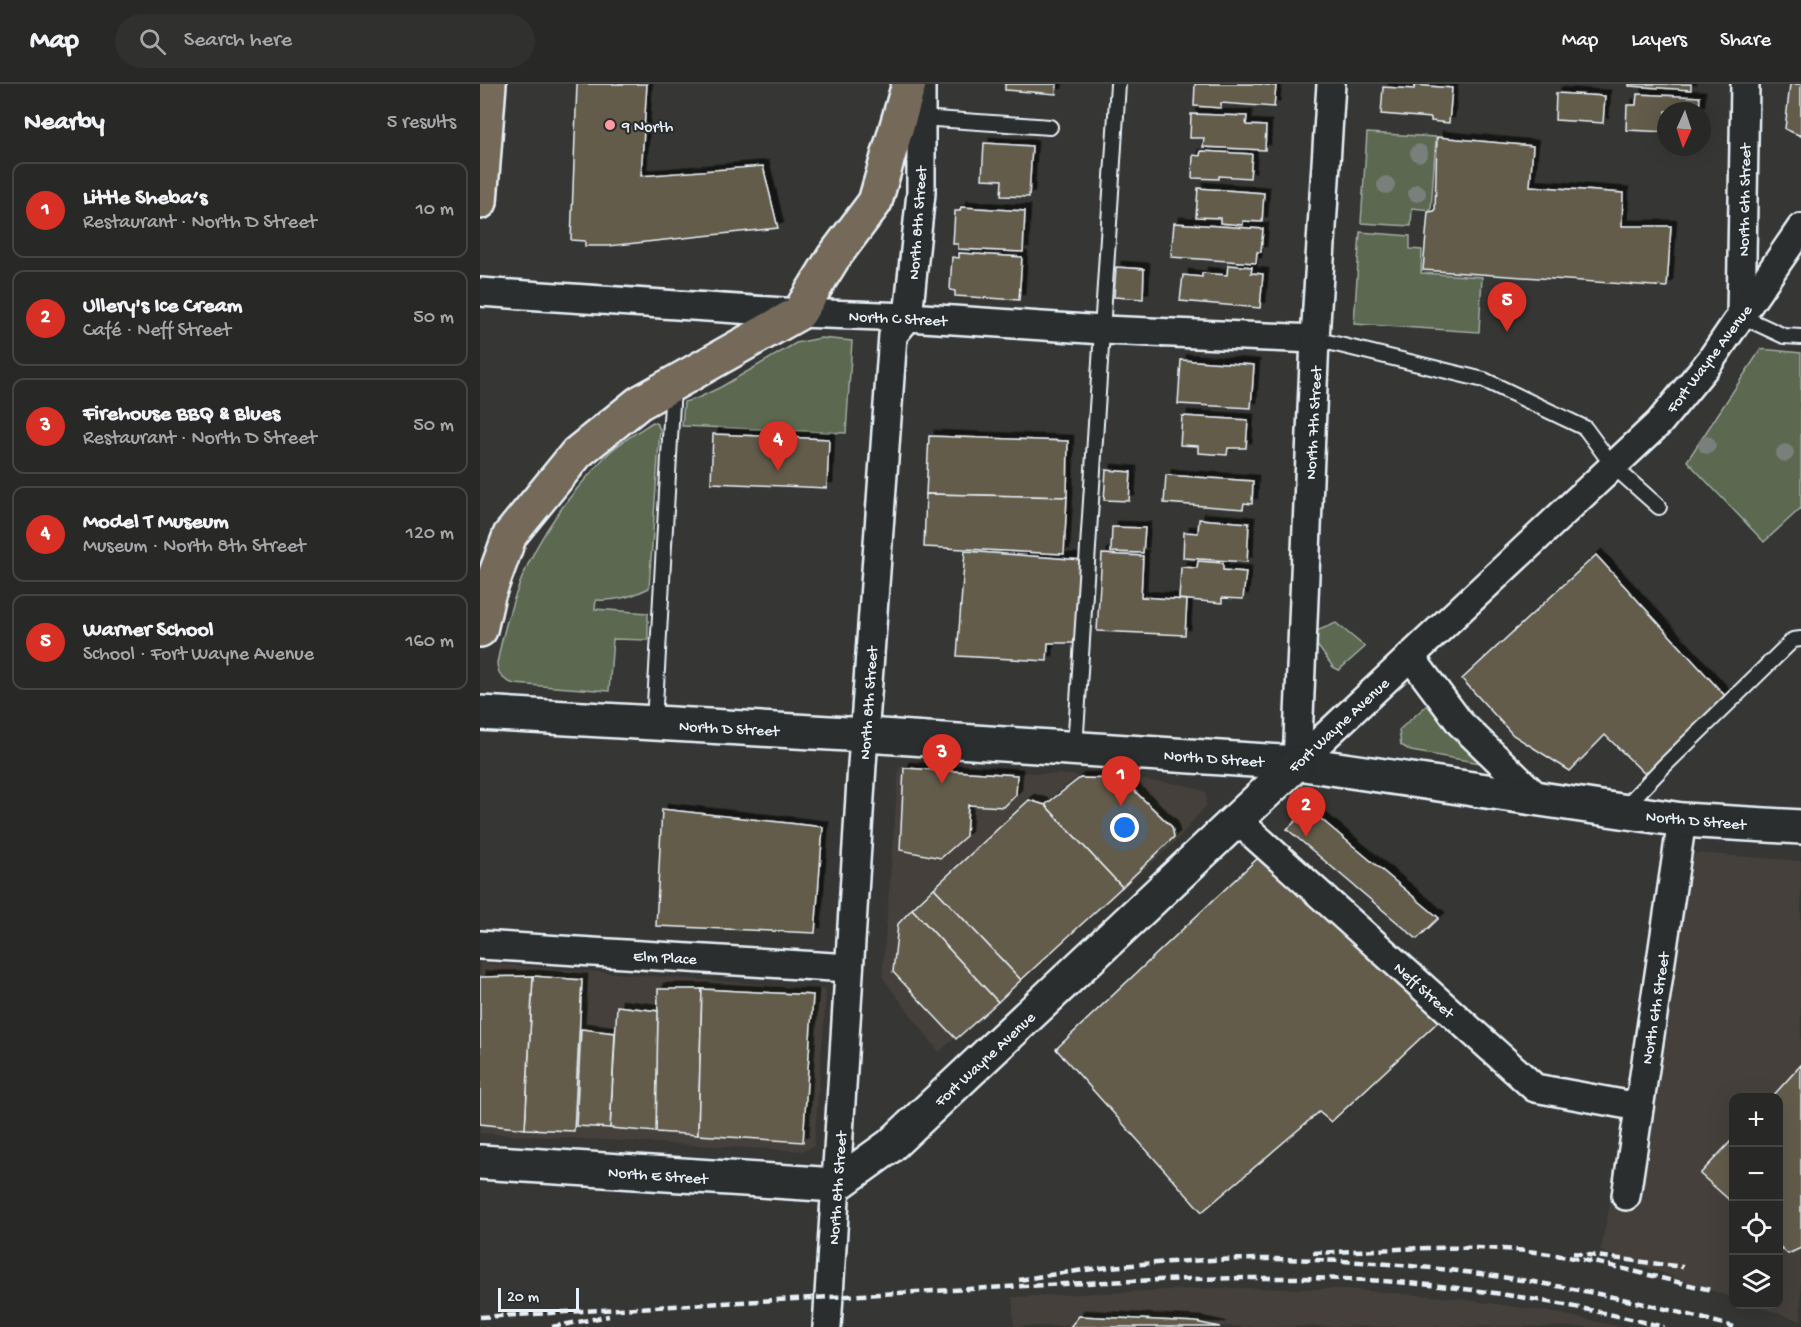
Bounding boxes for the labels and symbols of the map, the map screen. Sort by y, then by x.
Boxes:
north arrow [1657,102,1711,156]
marker: 9 North [603,118,617,132]
place label: 9 North [621,119,674,138]
street label: North 6th Street [1736,142,1757,257]
street label: North 8th Street [906,164,933,281]
pin: 5 [1488,282,1526,332]
street label: Fort Wayne Avenue [1663,302,1758,419]
street label: North C Street [848,308,949,333]
street label: North 7th Street [1303,365,1328,480]
pin: 4 [758,422,798,471]
street label: North 8th Street [857,644,884,761]
street label: Fort Wayne Avenue [1285,675,1395,779]
street label: North D Street [678,718,781,743]
pin: 3 [922,734,962,784]
street label: North D Street [1163,748,1266,774]
pin: 1 [1102,756,1140,806]
pin: 2 [1286,788,1326,837]
street label: North D Street [1645,809,1748,836]
your location [1110,813,1139,842]
street label: Elm Place [633,948,698,971]
street label: North 6th Street [1639,950,1676,1066]
street label: Neff Street [1388,959,1458,1025]
street label: Fort Wayne Avenue [931,1009,1041,1113]
street label: North 8th Street [826,1129,853,1246]
street label: North E Street [607,1165,710,1191]
scale bar [498,1285,579,1312]

